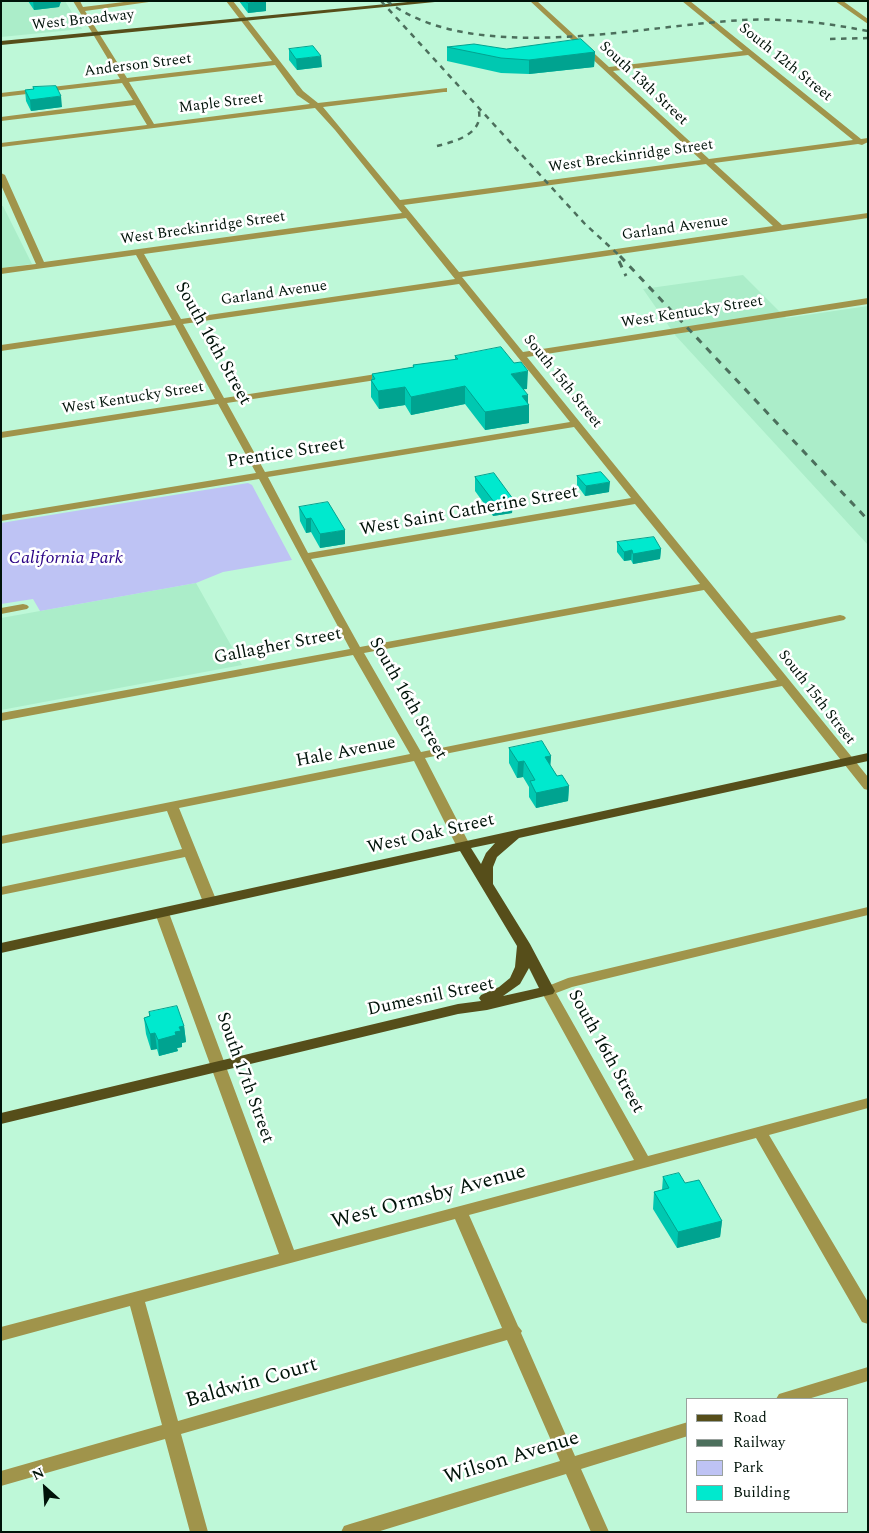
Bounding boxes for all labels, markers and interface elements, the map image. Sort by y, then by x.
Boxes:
street label: West Broadway [31,7,135,35]
street label: South 12th Street [735,20,835,106]
street label: South 13th Street [595,38,691,130]
street label: Anderson Street [83,50,193,82]
street label: Maple Street [178,90,264,118]
street label: West Breckinridge Street [547,137,715,177]
street label: West Breckinridge Street [119,209,287,249]
street label: Garland Avenue [621,213,729,245]
street label: Garland Avenue [220,278,328,310]
street label: South 16th Street [169,279,255,409]
street label: West Kentucky Street [620,293,764,333]
street label: South 15th Street [519,332,605,432]
street label: West Kentucky Street [61,379,205,419]
street label: Prentice Street [226,434,346,474]
street label: West Saint Catherine Street [358,482,580,542]
park label: California Park [9,548,123,570]
street label: Gallagher Street [212,624,344,670]
street label: South 16th Street [363,634,451,764]
street label: South 15th Street [774,647,858,749]
street label: Hale Avenue [294,733,398,773]
street label: West Oak Street [365,810,497,860]
street label: Dumesnil Street [366,974,496,1022]
street label: South 16th Street [562,987,648,1117]
street label: South 17th Street [210,1010,278,1146]
street label: West Ormsby Avenue [329,1160,529,1236]
street label: Baldwin Court [183,1353,321,1415]
legend [686,1398,849,1513]
text: Road [733,1406,767,1429]
street label: Wilson Avenue [441,1426,583,1492]
text: Railway [733,1431,785,1454]
text: Park [733,1456,764,1479]
text: N [28,1462,48,1486]
north arrow [20,1463,70,1513]
text: Building [733,1481,790,1504]

